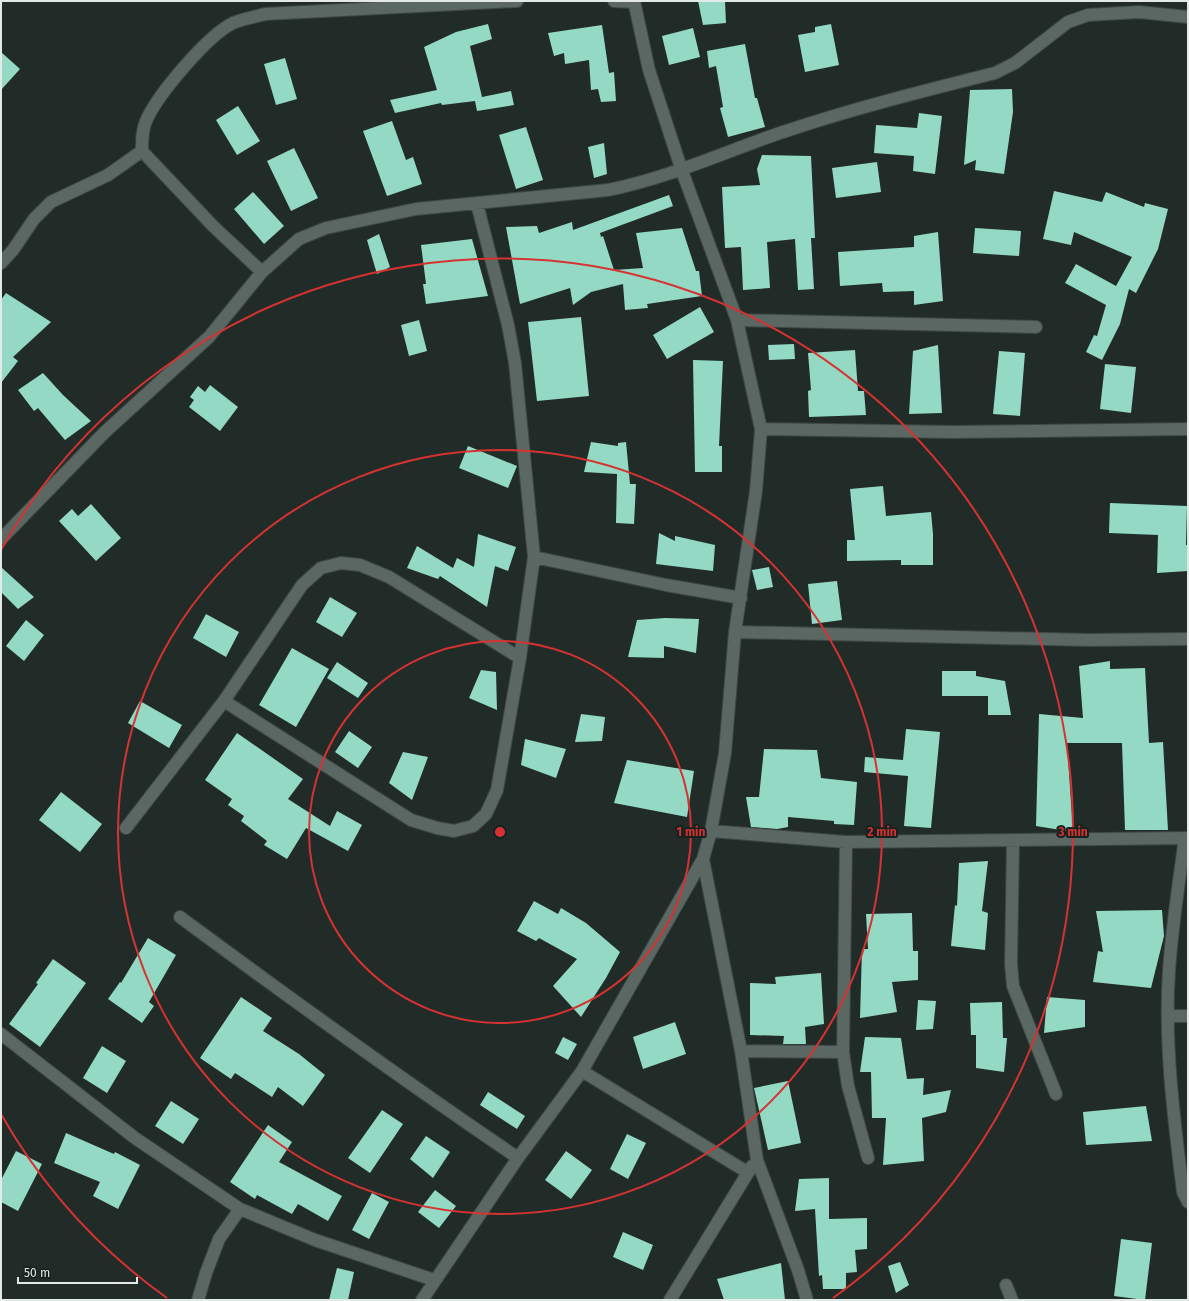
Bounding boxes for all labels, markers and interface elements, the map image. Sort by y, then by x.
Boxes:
centre of rings [493,825,507,839]
text: 1 min [677,825,705,839]
text: 2 min [867,825,897,839]
text: 3 min [1057,825,1088,839]
scale bar [18,1259,137,1285]
text: 50 m [24,1266,50,1280]

